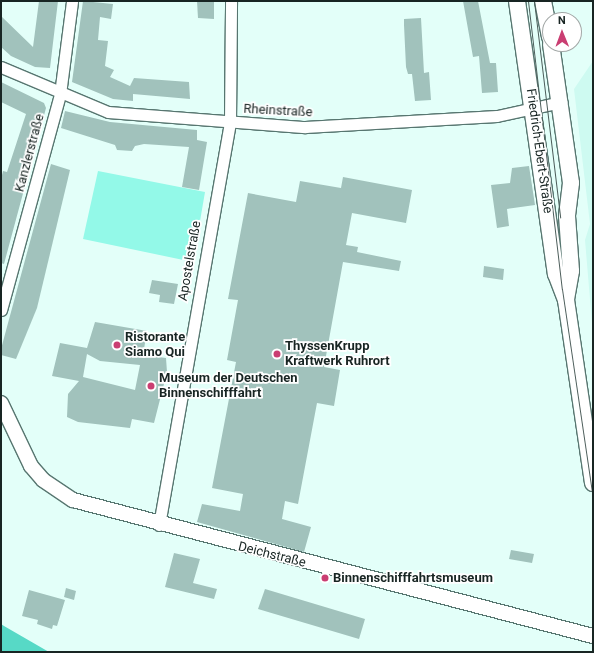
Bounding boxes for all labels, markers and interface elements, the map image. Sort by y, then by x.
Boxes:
north arrow [542,12,582,52]
text: N [558,14,566,27]
street label: Friedrich-Ebert-Straße [523,88,555,214]
street label: Rheinstraße [243,101,313,121]
street label: Kanzlerstraße [12,112,48,194]
street label: Apostelstraße [175,220,205,302]
place label: Ristorante Siamo Qui [125,330,185,361]
place label: ThyssenKrupp Kraftwerk Ruhrort [285,339,390,370]
marker: Ristorante Siamo Qui [112,340,122,350]
marker: ThyssenKrupp Kraftwerk Ruhrort [272,349,282,359]
place label: Museum der Deutschen Binnenschifffahrt [159,371,298,402]
marker: Museum der Deutschen Binnenschifffahrt [146,381,156,391]
street label: Deichstraße [236,539,308,571]
place label: Binnenschifffahrtsmuseum [333,570,493,586]
marker: Binnenschifffahrtsmuseum [320,573,330,583]

